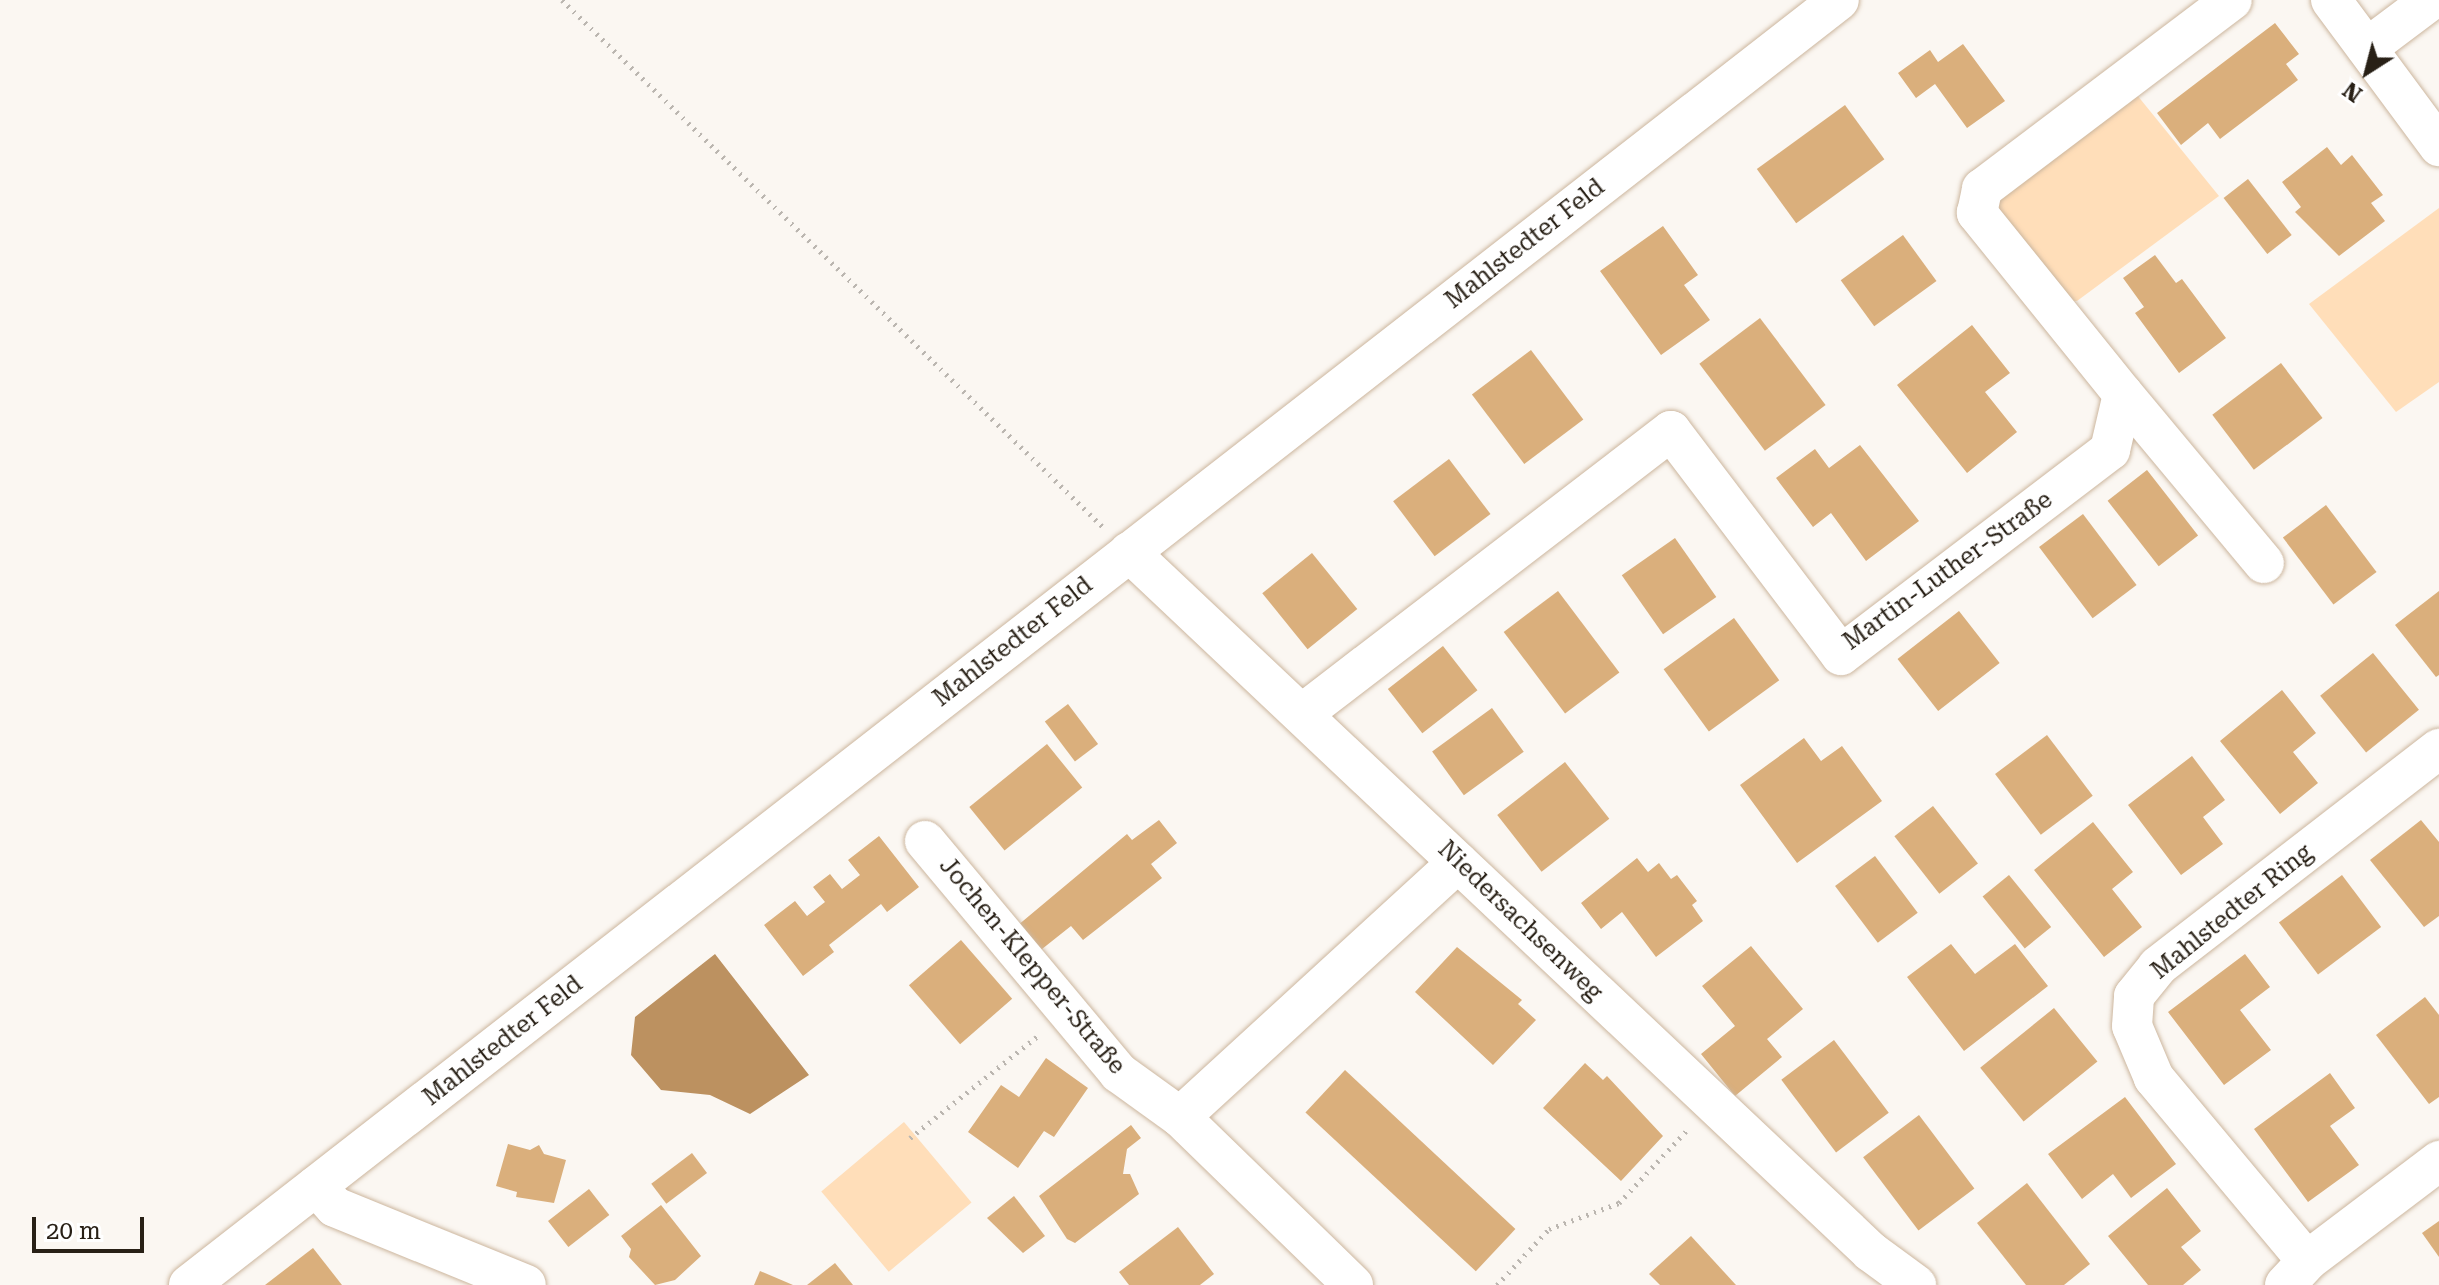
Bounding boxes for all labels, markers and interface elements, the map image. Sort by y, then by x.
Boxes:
north arrow [2327,32,2407,112]
text: N [2338,77,2367,107]
street label: Mahlstedter Feld [1440,173,1610,315]
street label: Martin-Luther-Straße [1838,486,2058,656]
street label: Mahlstedter Feld [928,571,1098,713]
street label: Niedersachsenweg [1432,835,1608,1007]
street label: Mahlstedter Ring [2146,838,2318,986]
street label: Jochen-Klepper-Straße [933,852,1131,1080]
street label: Mahlstedter Feld [418,970,588,1112]
scale bar [36,1201,148,1251]
text: 20 m [46,1217,101,1245]

